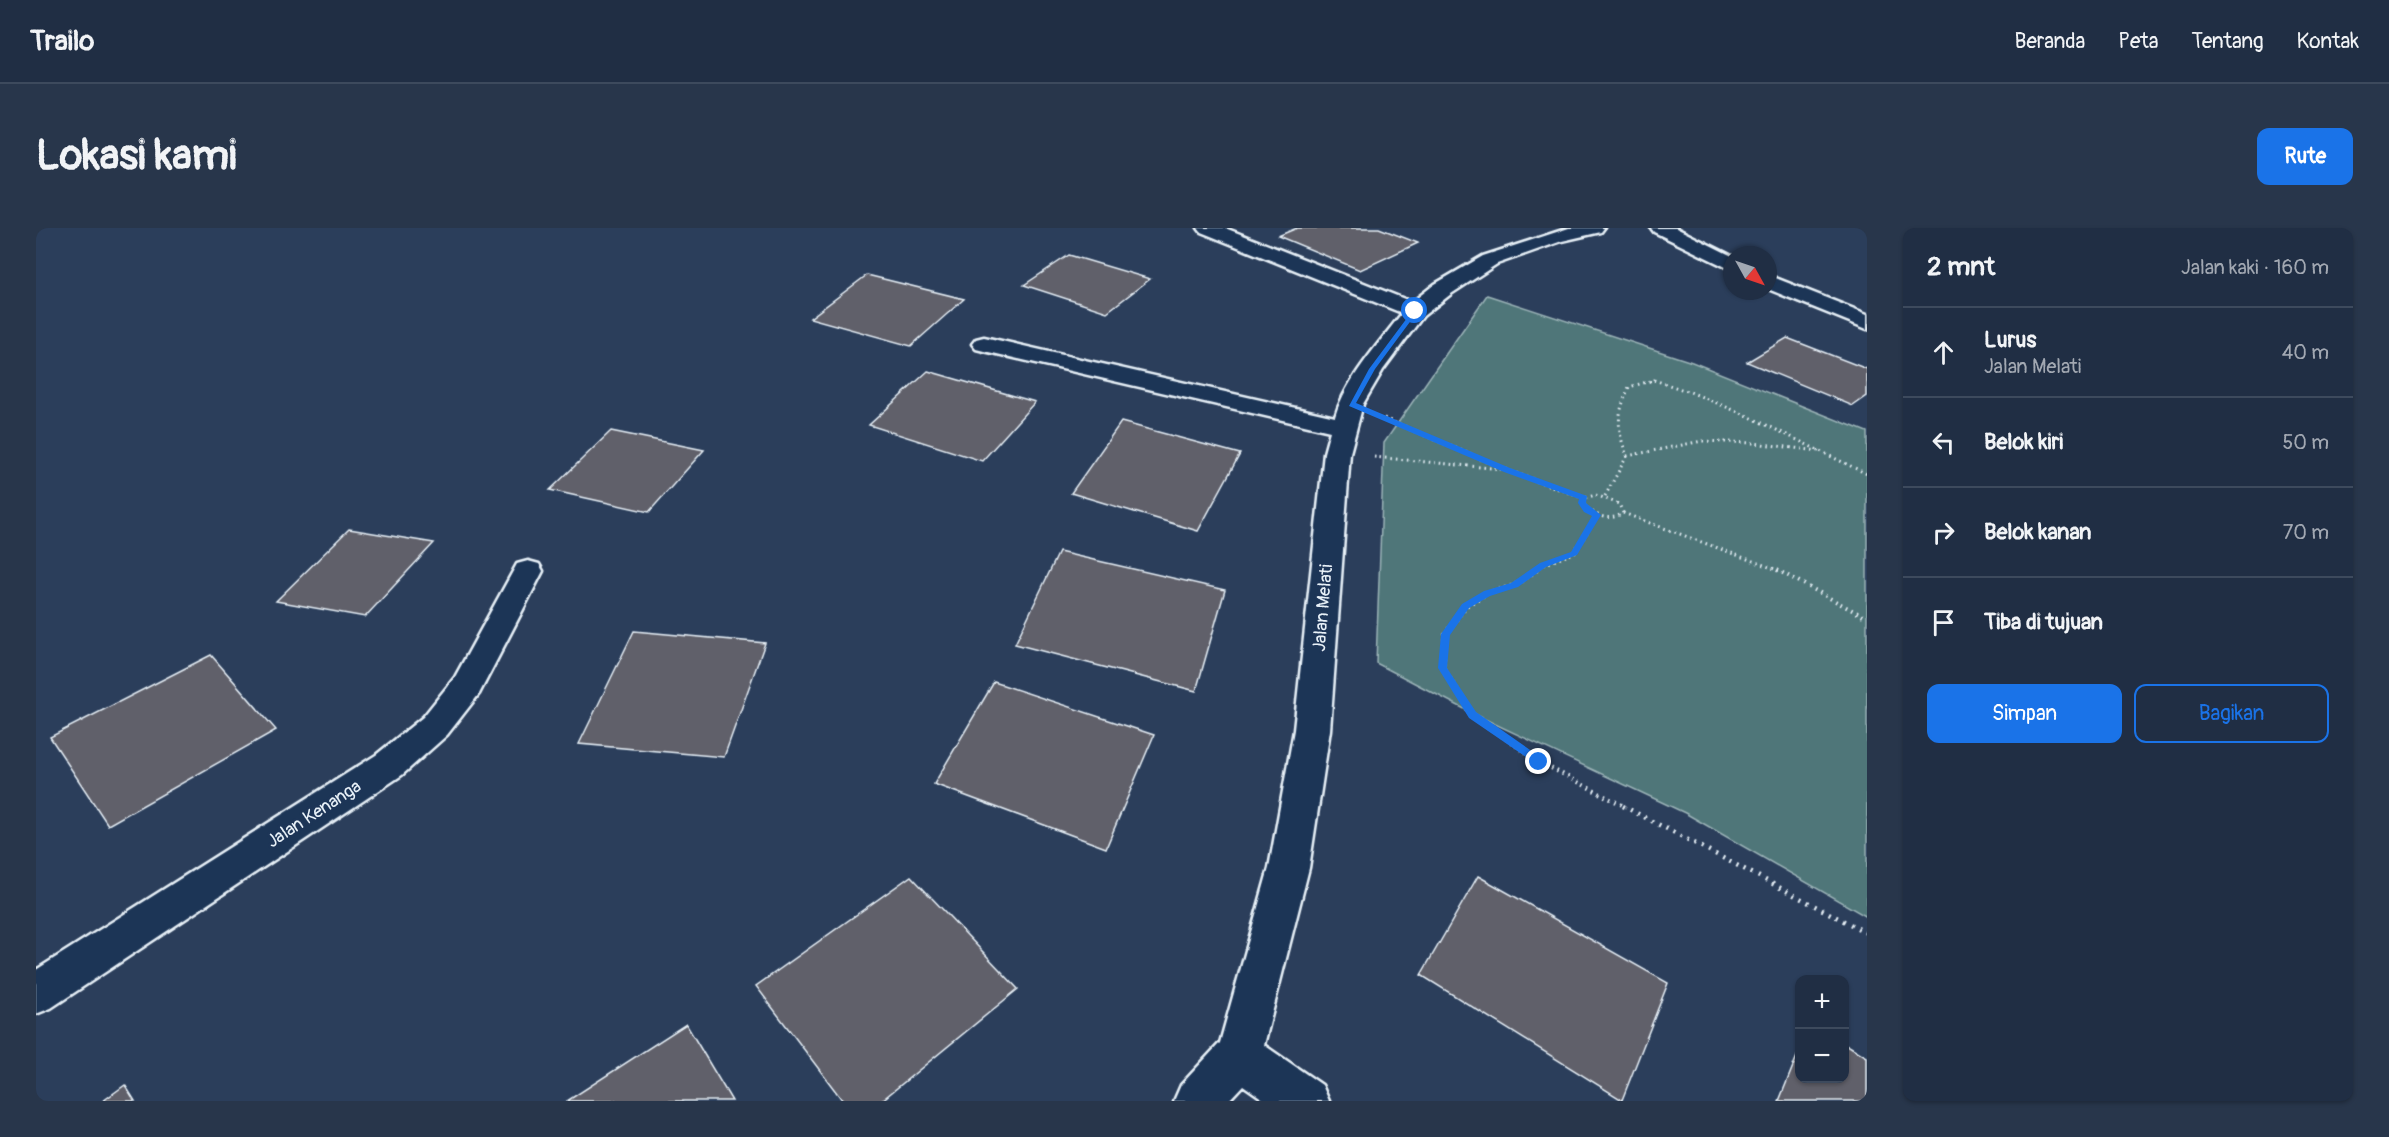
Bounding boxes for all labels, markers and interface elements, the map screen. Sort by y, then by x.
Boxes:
text: Trailo [30,24,94,59]
text: Beranda [2015,28,2085,55]
text: Peta [2118,28,2159,55]
text: Tentang [2192,28,2264,55]
text: Kontak [2297,28,2359,55]
button: Rute [2257,128,2353,185]
text: Lokasi kami [36,130,236,182]
north arrow [1723,246,1777,300]
text: 2 mnt [1927,251,1995,283]
text: Jalan kaki · 160 m [2181,255,2329,280]
route start [1401,297,1427,323]
text: Lurus [1984,326,2036,354]
icon: ahead [1927,336,1960,369]
text: 40 m [2282,340,2329,365]
text: Jalan Melati [1984,354,2081,379]
icon: left [1927,426,1960,459]
text: Belok kiri [1984,428,2063,456]
text: 50 m [2282,430,2329,455]
icon: right [1927,516,1960,549]
text: Belok kanan [1984,518,2092,546]
text: 70 m [2283,520,2329,545]
street label: Jalan Melati [1308,563,1338,653]
icon: arrive [1927,606,1960,639]
text: Tiba di tujuan [1984,608,2103,636]
button: Simpan [1927,684,2122,743]
button: Bagikan [2134,684,2329,743]
route end [1525,748,1551,774]
street label: Jalan Kenanga [262,775,366,853]
map controls [1795,975,1849,1083]
button: + [1795,975,1849,1029]
button: − [1795,1029,1849,1083]

